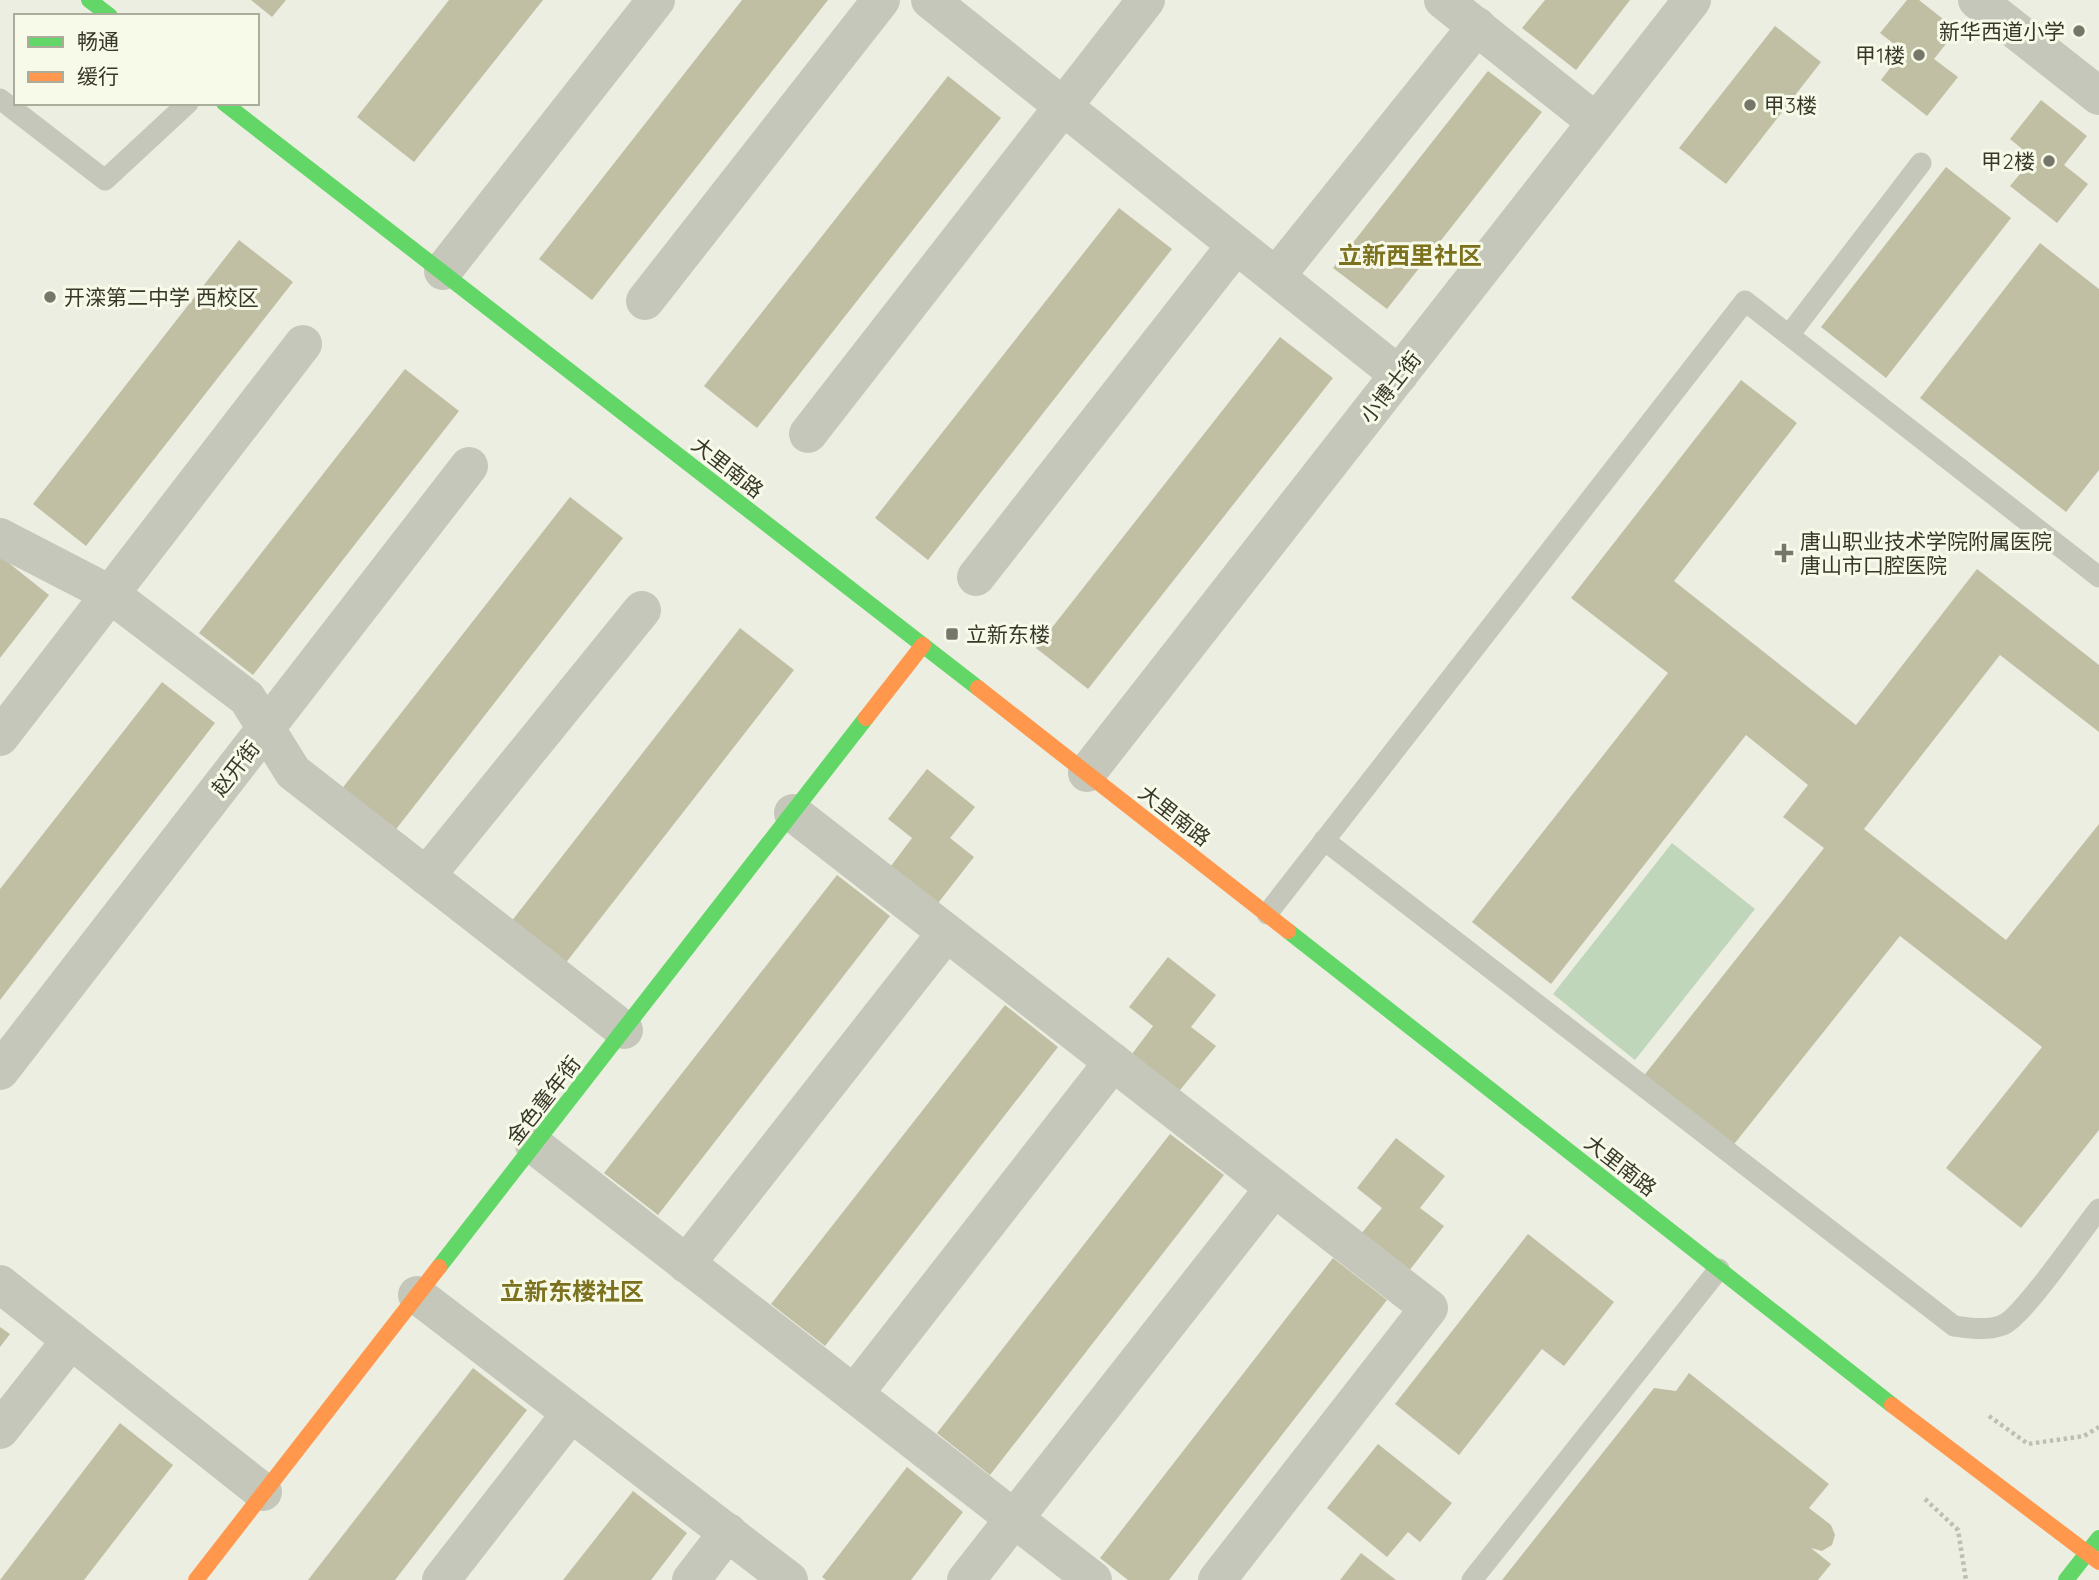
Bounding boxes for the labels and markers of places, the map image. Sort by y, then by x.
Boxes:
place label: 新华西道小学 [1939,18,2065,44]
marker: 新华西道小学 [2071,23,2087,39]
place label: 甲1楼 [1855,42,1905,68]
marker: 甲1楼 [1911,47,1927,63]
place label: 甲3楼 [1764,92,1817,118]
marker: 甲3楼 [1742,97,1758,113]
place label: 甲2楼 [1981,148,2035,174]
marker: 甲2楼 [2041,153,2057,169]
place label: 开滦第二中学 西校区 [64,284,259,310]
marker: 开滦第二中学 西校区 [42,289,58,305]
place label: 唐山职业技术学院附属医院 唐山市口腔医院 [1800,528,2052,578]
marker: 唐山职业技术学院附属医院 唐山市口腔医院 [1774,543,1794,563]
place label: 立新东楼 [966,621,1050,647]
marker: 立新东楼 [944,626,960,642]

